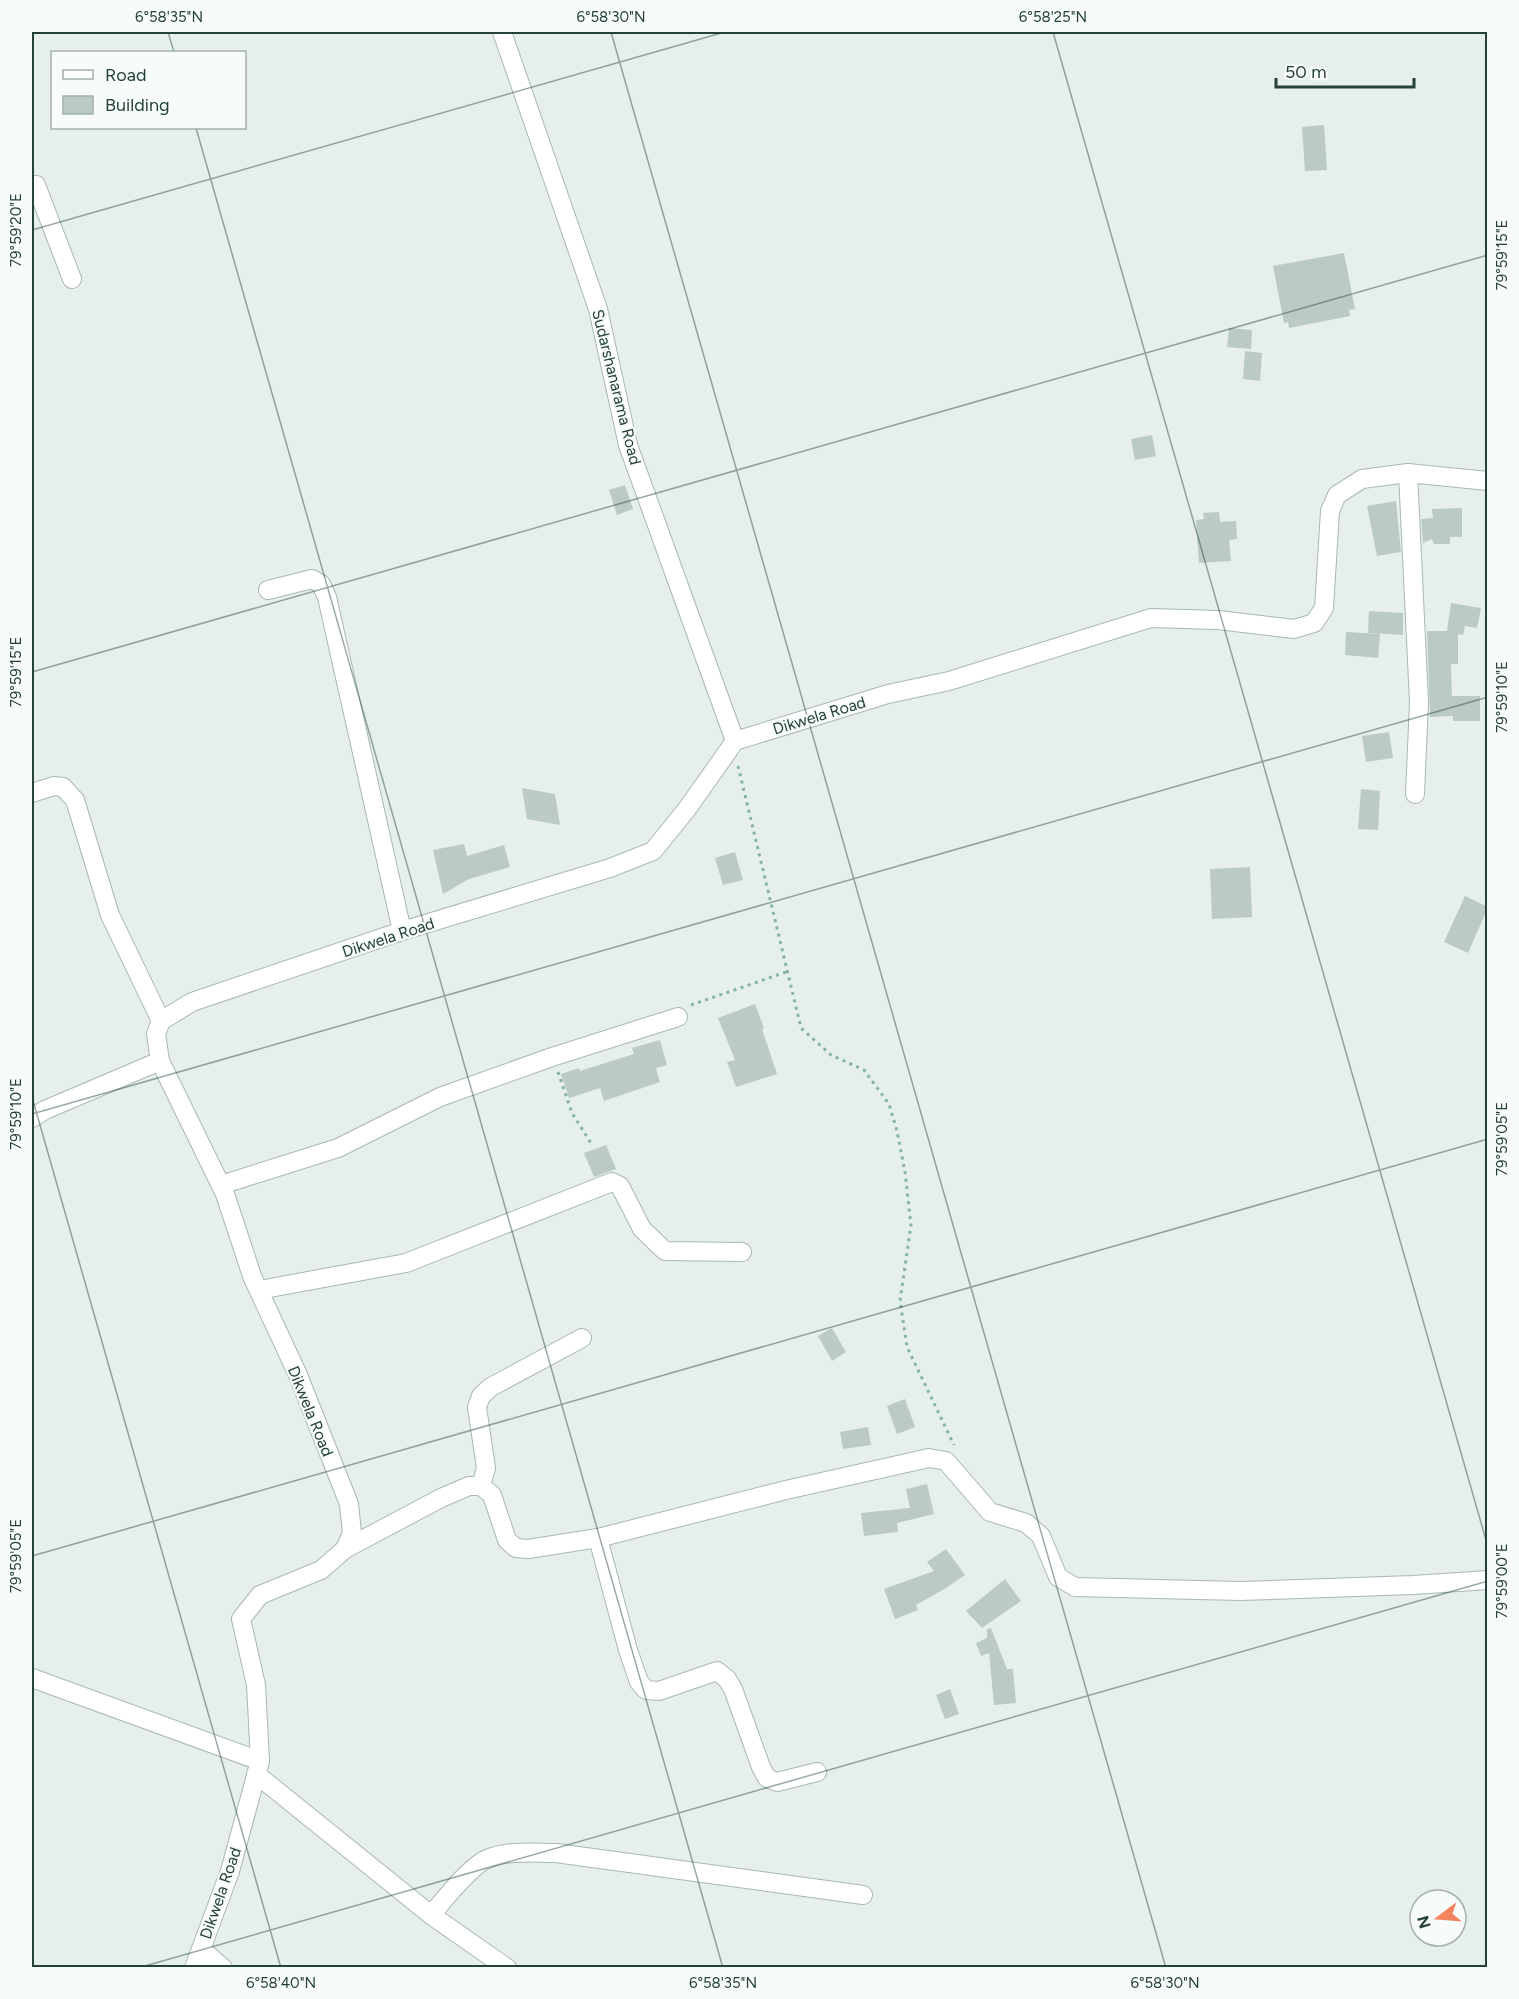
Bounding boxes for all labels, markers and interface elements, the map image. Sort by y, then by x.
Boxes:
text: 6°58'35"N [135,8,203,26]
text: 6°58'30"N [576,8,646,26]
text: 6°58'25"N [1019,8,1087,26]
legend [51,51,246,129]
scale bar [1276,51,1414,89]
text: 50 m [1285,61,1327,83]
text: Road [105,64,146,86]
text: Building [105,94,170,116]
text: 79°59'20"E [7,193,25,267]
text: 79°59'15"E [1493,220,1511,290]
street label: Sudarshanarama Road [588,307,645,467]
text: 79°59'15"E [7,637,25,707]
text: 79°59'10"E [1493,661,1511,733]
street label: Dikwela Road [770,692,868,739]
street label: Dikwela Road [340,914,437,961]
text: 79°59'10"E [7,1078,25,1150]
text: 79°59'05"E [1493,1102,1511,1176]
street label: Dikwela Road [284,1363,337,1459]
text: 79°59'05"E [7,1519,25,1593]
text: 79°59'00"E [1493,1543,1511,1619]
street label: Dikwela Road [196,1845,245,1942]
north arrow [1408,1888,1468,1948]
text: N [1413,1913,1435,1931]
text: 6°58'40"N [246,1974,316,1992]
text: 6°58'35"N [689,1974,757,1992]
text: 6°58'30"N [1130,1974,1200,1992]

